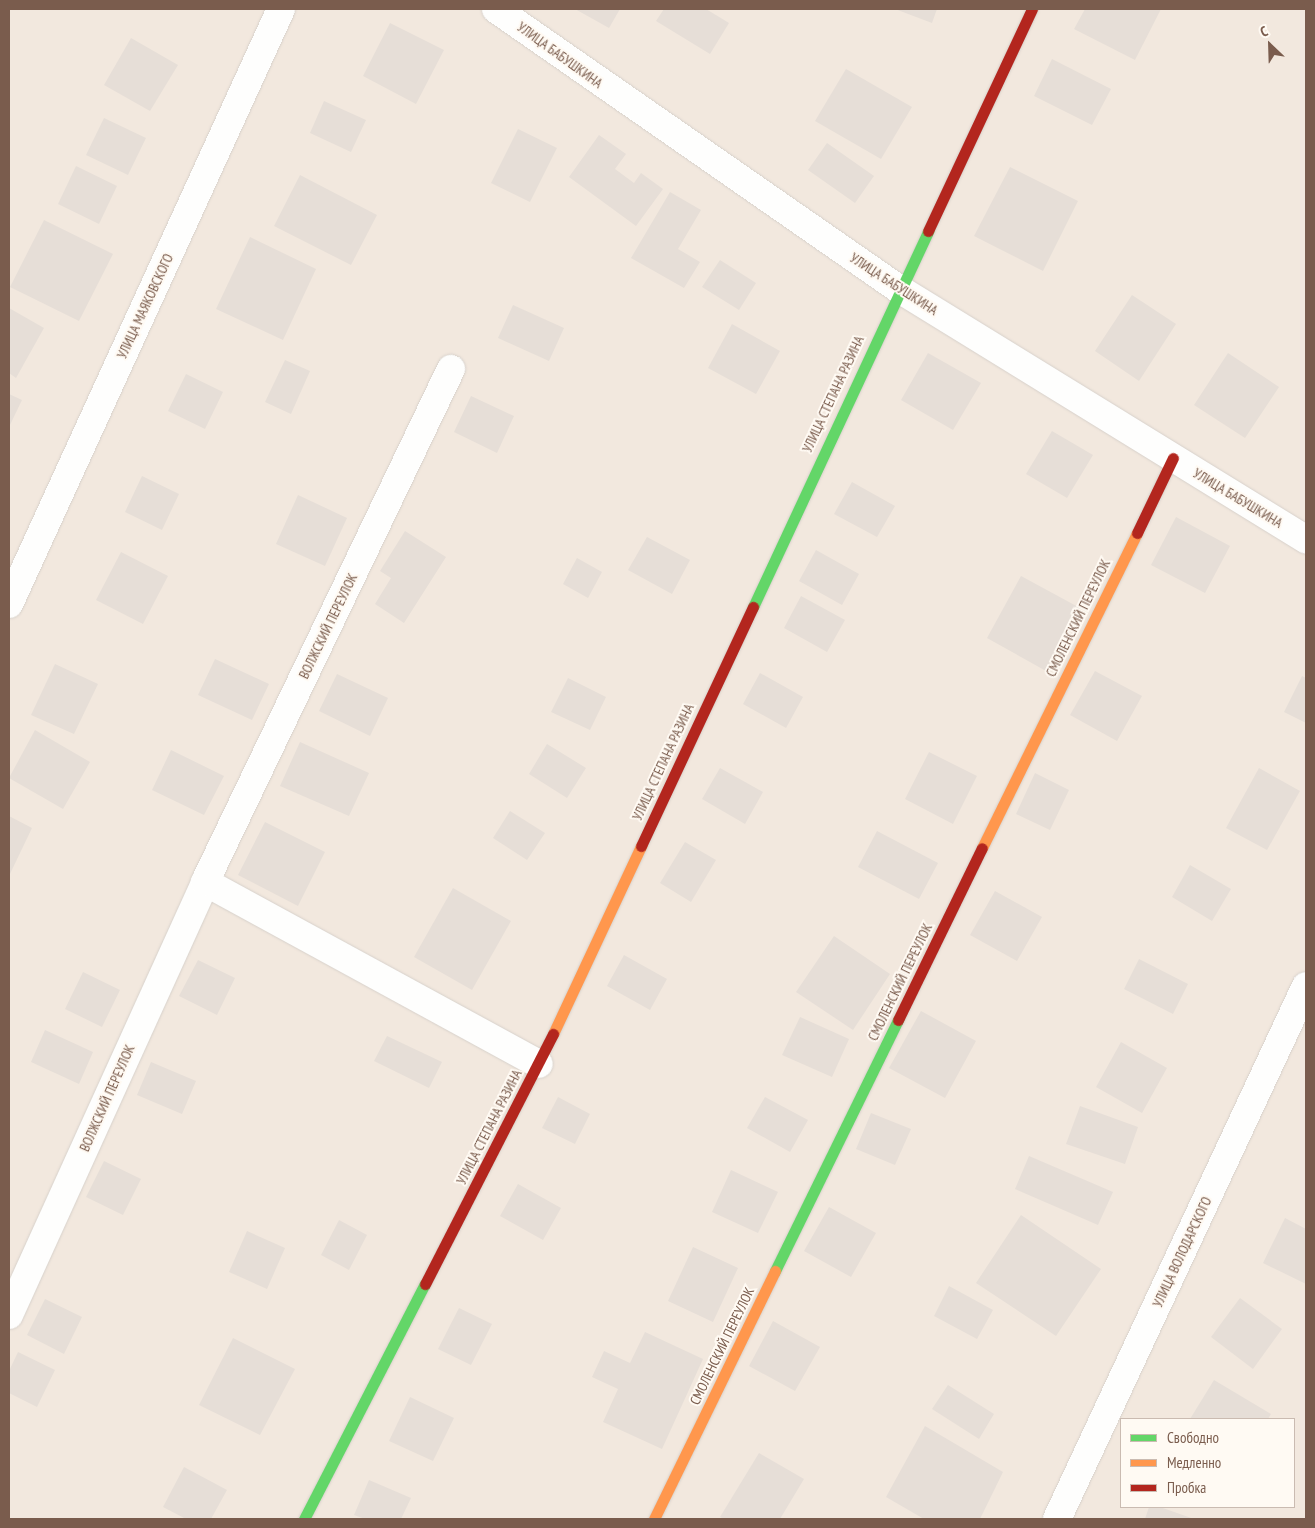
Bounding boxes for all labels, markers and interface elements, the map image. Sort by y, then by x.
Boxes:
street label: УЛИЦА БАБУШКИНА [514,18,606,92]
north arrow [1245,20,1295,70]
text: С [1257,22,1270,41]
street label: УЛИЦА БАБУШКИНА [847,249,941,319]
street label: УЛИЦА МАЯКОВСКОГО [113,251,177,361]
street label: УЛИЦА СТЕПАНА РАЗИНА [798,333,868,455]
street label: УЛИЦА БАБУШКИНА [1190,465,1286,531]
street label: СМОЛЕНСКИЙ ПЕРЕУЛОК [1042,557,1114,679]
street label: ВОЛЖСКИЙ ПЕРЕУЛОК [295,571,361,681]
street label: УЛИЦА СТЕПАНА РАЗИНА [628,701,698,823]
street label: СМОЛЕНСКИЙ ПЕРЕУЛОК [864,921,936,1043]
street label: ВОЛЖСКИЙ ПЕРЕУЛОК [76,1042,138,1154]
street label: УЛИЦА СТЕПАНА РАЗИНА [453,1066,525,1188]
street label: УЛИЦА ВОЛОДАРСКОГО [1149,1194,1215,1310]
street label: СМОЛЕНСКИЙ ПЕРЕУЛОК [686,1285,758,1407]
legend [1120,1418,1295,1508]
text: Свободно [1167,1428,1219,1447]
text: Медленно [1167,1453,1221,1472]
text: Пробка [1167,1478,1206,1497]

